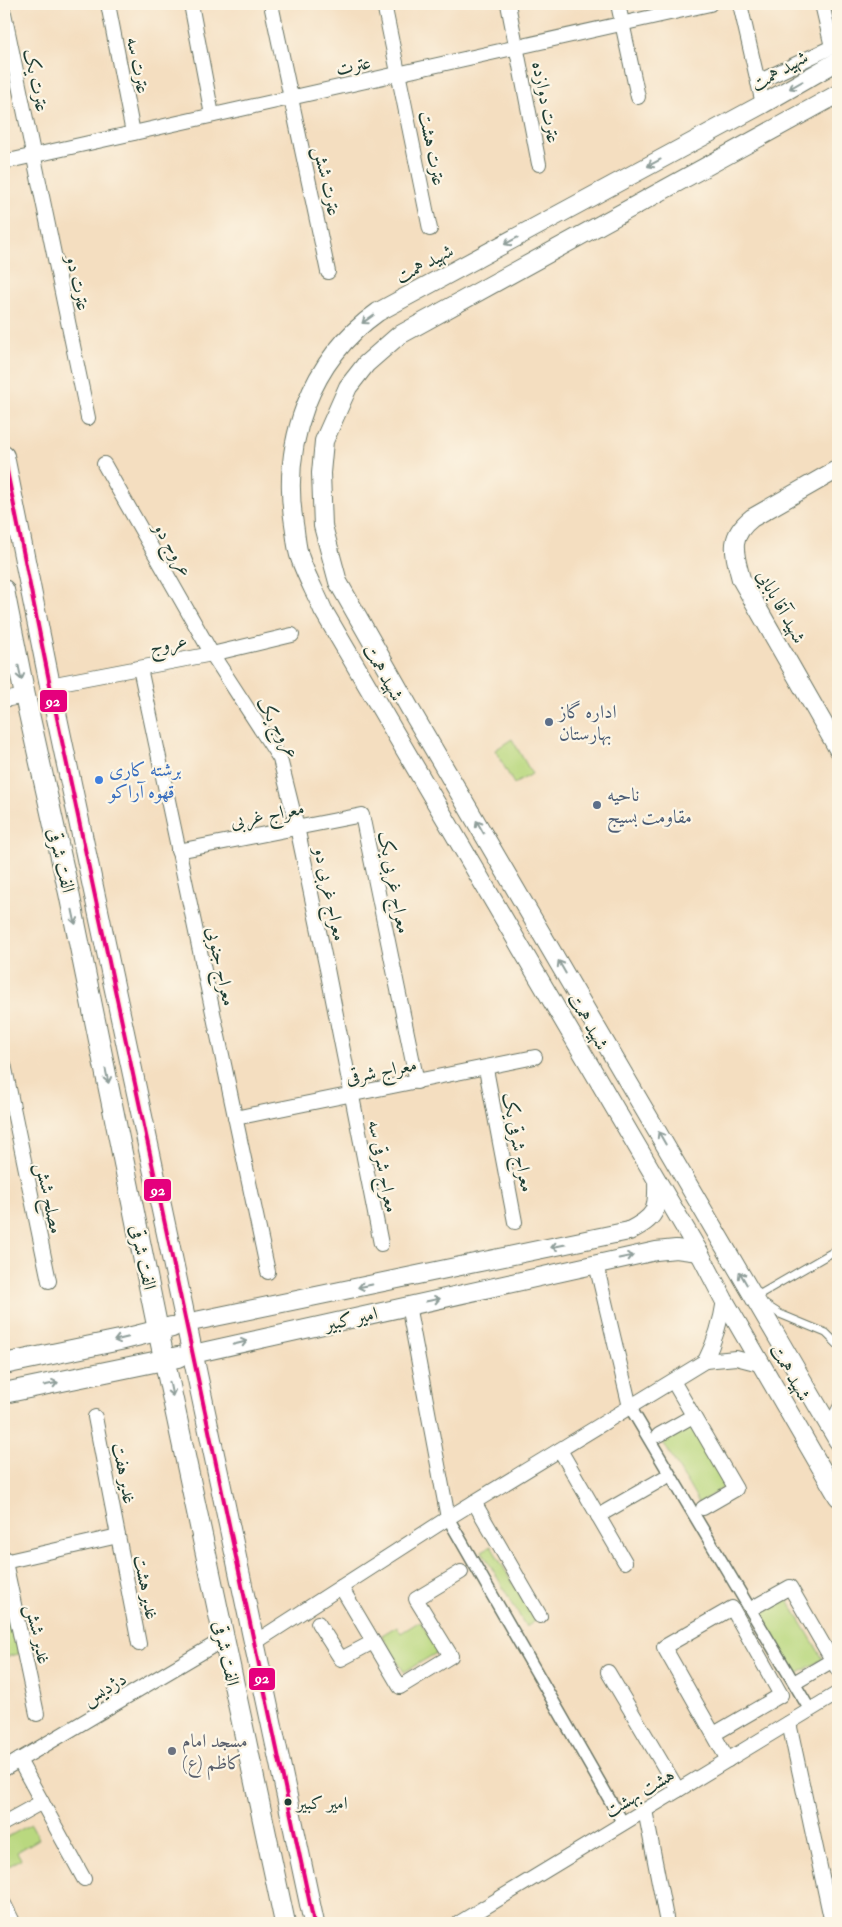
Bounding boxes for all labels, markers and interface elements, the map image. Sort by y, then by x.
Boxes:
street label: عترت سه [121,35,155,96]
street label: شهید همت [747,45,812,97]
street label: عترت یک [18,46,54,114]
street label: عترت [333,50,373,82]
street label: عترت دوازده [526,59,566,145]
one-way arrow [790,81,804,91]
street label: عترت هشت [413,109,451,188]
street label: عترت شش [308,144,346,218]
one-way arrow [647,159,661,169]
one-way arrow [504,236,518,246]
street label: شهید همت [391,239,458,289]
street label: عترت دو [60,252,96,313]
one-way arrow [362,314,376,324]
street label: عروج دو [143,516,198,583]
street label: شهید آقا بابایی [750,565,811,648]
street label: عروج [147,629,190,664]
street label: شهید همت [357,640,409,705]
one-way arrow [16,664,26,680]
line badge: 92 [39,689,68,713]
street label: عروج یک [247,692,305,765]
text: 92 [44,693,60,710]
place label: اداره گاز بهارستان [557,700,617,746]
marker: اداره گاز بهارستان [543,716,555,728]
place label: برشته کاری قهوه آراکو [107,758,182,804]
marker: برشته کاری قهوه آراکو [93,774,105,786]
place label: ناحیه مقاومت بسیج [607,783,692,834]
street label: معراج غربی [228,796,307,839]
marker: ناحیه مقاومت بسیج [591,799,603,811]
one-way arrow [475,820,485,834]
street label: الفت شرقی [42,825,80,895]
street label: معراج غربی یک [367,829,416,937]
street label: معراج غربی دو [303,843,352,944]
one-way arrow [70,908,80,924]
street label: معراج جنوبی [196,924,241,1009]
one-way arrow [557,959,567,974]
street label: شهید همت [562,989,614,1054]
street label: معراج شرقی [343,1052,420,1095]
one-way arrow [103,1067,112,1083]
street label: معراج شرقی یک [492,1090,539,1195]
street label: معراج شرقی سه [357,1118,404,1216]
one-way arrow [656,1131,666,1145]
street label: مصلح شش [25,1160,68,1237]
line badge: 92 [143,1178,172,1202]
text: 92 [149,1182,165,1199]
street label: الفت شرقی [124,1222,162,1292]
one-way arrow [551,1242,567,1251]
one-way arrow [617,1252,633,1262]
one-way arrow [738,1271,748,1285]
one-way arrow [357,1282,373,1291]
one-way arrow [424,1295,440,1304]
street label: امیر کبیر [320,1301,380,1337]
one-way arrow [114,1335,130,1344]
one-way arrow [232,1338,248,1347]
street label: شهید همت [764,1340,816,1405]
one-way arrow [43,1378,59,1388]
one-way arrow [167,1381,176,1397]
street label: غدیر هفت [106,1441,142,1506]
street label: غدیر هشت [128,1553,164,1622]
street label: غدیر شش [20,1602,56,1666]
street label: الفت شرقی [207,1618,245,1688]
street label: دژدیس [78,1667,131,1712]
line badge: 92 [248,1667,276,1691]
text: 92 [253,1670,269,1687]
place label: مسجد امام کاظم (ع) [182,1729,248,1781]
marker: مسجد امام کاظم (ع) [166,1745,178,1757]
street label: هشت بهشت [600,1763,679,1823]
place label: امیر کبیر [295,1792,348,1815]
marker: امیر کبیر [283,1797,293,1807]

